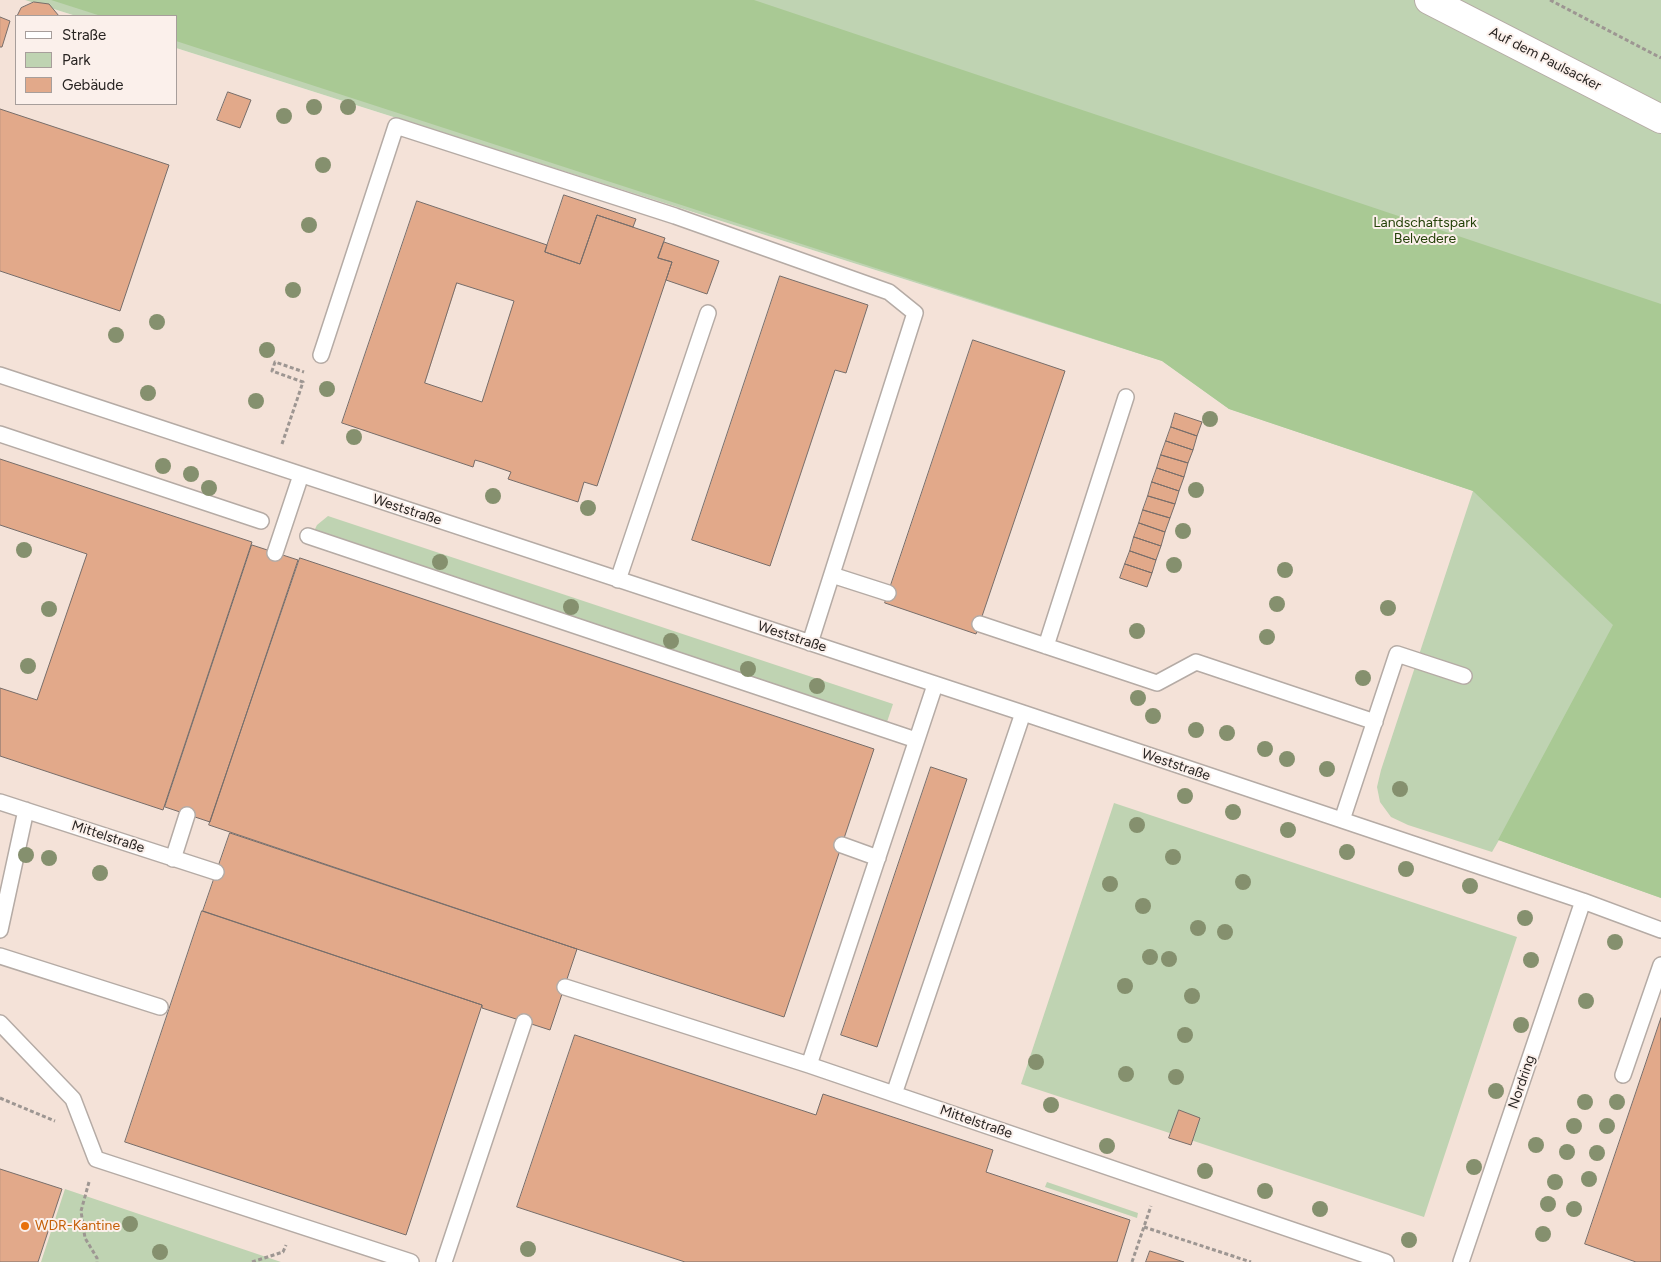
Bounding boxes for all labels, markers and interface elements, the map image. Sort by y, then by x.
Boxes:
legend [15,15,178,105]
street label: Auf dem Paulsacker [1486,24,1604,94]
text: Straße [62,26,106,44]
text: Park [62,51,91,69]
text: Gebäude [62,76,123,94]
park label: Landschaftspark Belvedere [1373,215,1477,248]
street label: Weststraße [370,491,444,529]
street label: Weststraße [755,618,829,656]
street label: Weststraße [1139,745,1213,785]
street label: Mittelstraße [69,817,147,857]
street label: Nordring [1505,1053,1539,1111]
street label: Mittelstraße [938,1102,1014,1142]
place label: WDR-Kantine [35,1218,120,1234]
marker: WDR-Kantine [19,1220,31,1232]

